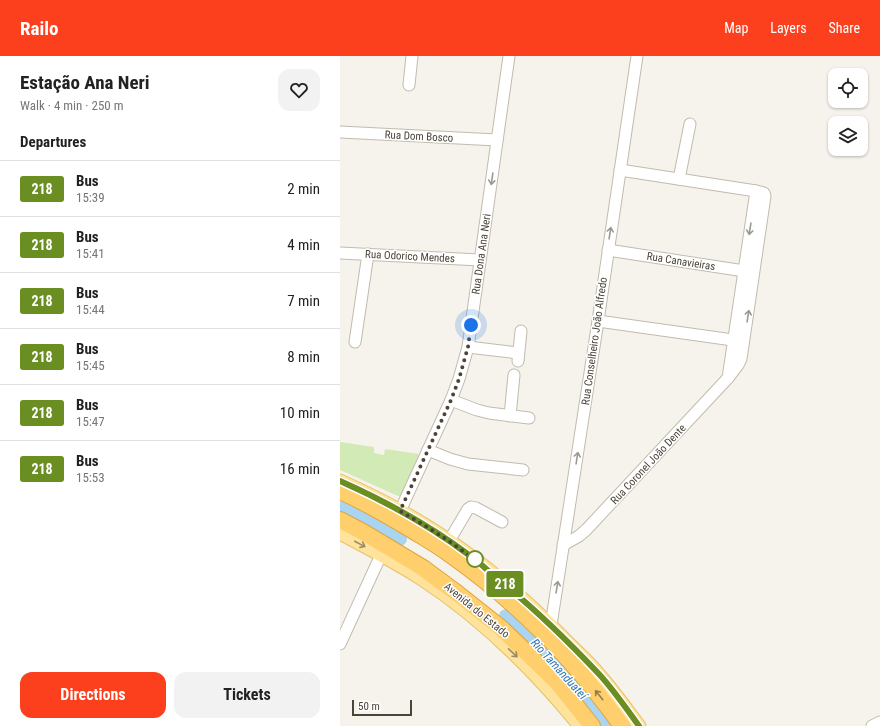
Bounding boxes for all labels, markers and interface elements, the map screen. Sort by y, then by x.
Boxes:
text: Railo [20,17,59,40]
text: Map [724,20,748,36]
text: Layers [770,20,807,36]
text: Share [829,20,860,36]
map controls [828,68,868,156]
button: locate [828,68,868,108]
button: heart [278,69,320,111]
text: Estação Ana Neri [20,71,150,94]
text: Walk · 4 min · 250 m [20,98,124,113]
button: layers [828,116,868,156]
street label: Rua Dom Bosco [384,128,454,145]
text: Departures [20,133,86,151]
text: Bus [76,172,99,190]
one-way arrow [488,172,496,185]
text: 2 min [287,180,320,198]
text: 218 [31,181,53,197]
text: 15:39 [76,190,105,205]
street label: Rua Dona Ana Neri [469,213,494,295]
one-way arrow [746,222,754,235]
one-way arrow [606,227,614,240]
text: Bus [76,228,99,246]
text: 4 min [287,236,320,254]
text: 218 [31,237,53,253]
text: 15:41 [76,246,105,261]
street label: Rua Odorico Mendes [365,248,455,265]
street label: Rua Canavieiras [646,250,716,273]
street label: Rua Conselheiro João Alfredo [579,276,610,406]
text: Bus [76,284,99,302]
text: 7 min [287,292,320,310]
text: 218 [31,293,53,309]
text: 15:44 [76,302,105,317]
one-way arrow [744,310,752,323]
your location [461,315,481,335]
text: Bus [76,340,99,358]
text: 8 min [287,348,320,366]
text: 218 [31,349,53,365]
text: 15:45 [76,358,105,373]
text: Bus [76,396,99,414]
text: 10 min [280,404,320,422]
text: 218 [31,405,53,421]
text: 15:47 [76,414,105,429]
street label: Rua Coronel João Dente [608,422,689,507]
text: Bus [76,452,99,470]
one-way arrow [573,452,581,465]
text: 16 min [280,460,320,478]
text: 218 [31,461,53,477]
text: 15:53 [76,470,105,485]
one-way arrow [354,541,366,548]
unlabelled marker [466,550,484,568]
line badge: 218 [482,571,528,597]
text: 218 [494,576,516,592]
street label: Avenida do Estado [441,580,512,641]
one-way arrow [553,581,561,594]
water label: Rio Tamanduateí [528,636,591,704]
one-way arrow [507,648,518,657]
button: Directions [20,672,166,718]
button: Tickets [174,672,320,718]
one-way arrow [594,690,603,700]
scale bar [352,698,412,717]
text: 50 m [358,700,380,713]

